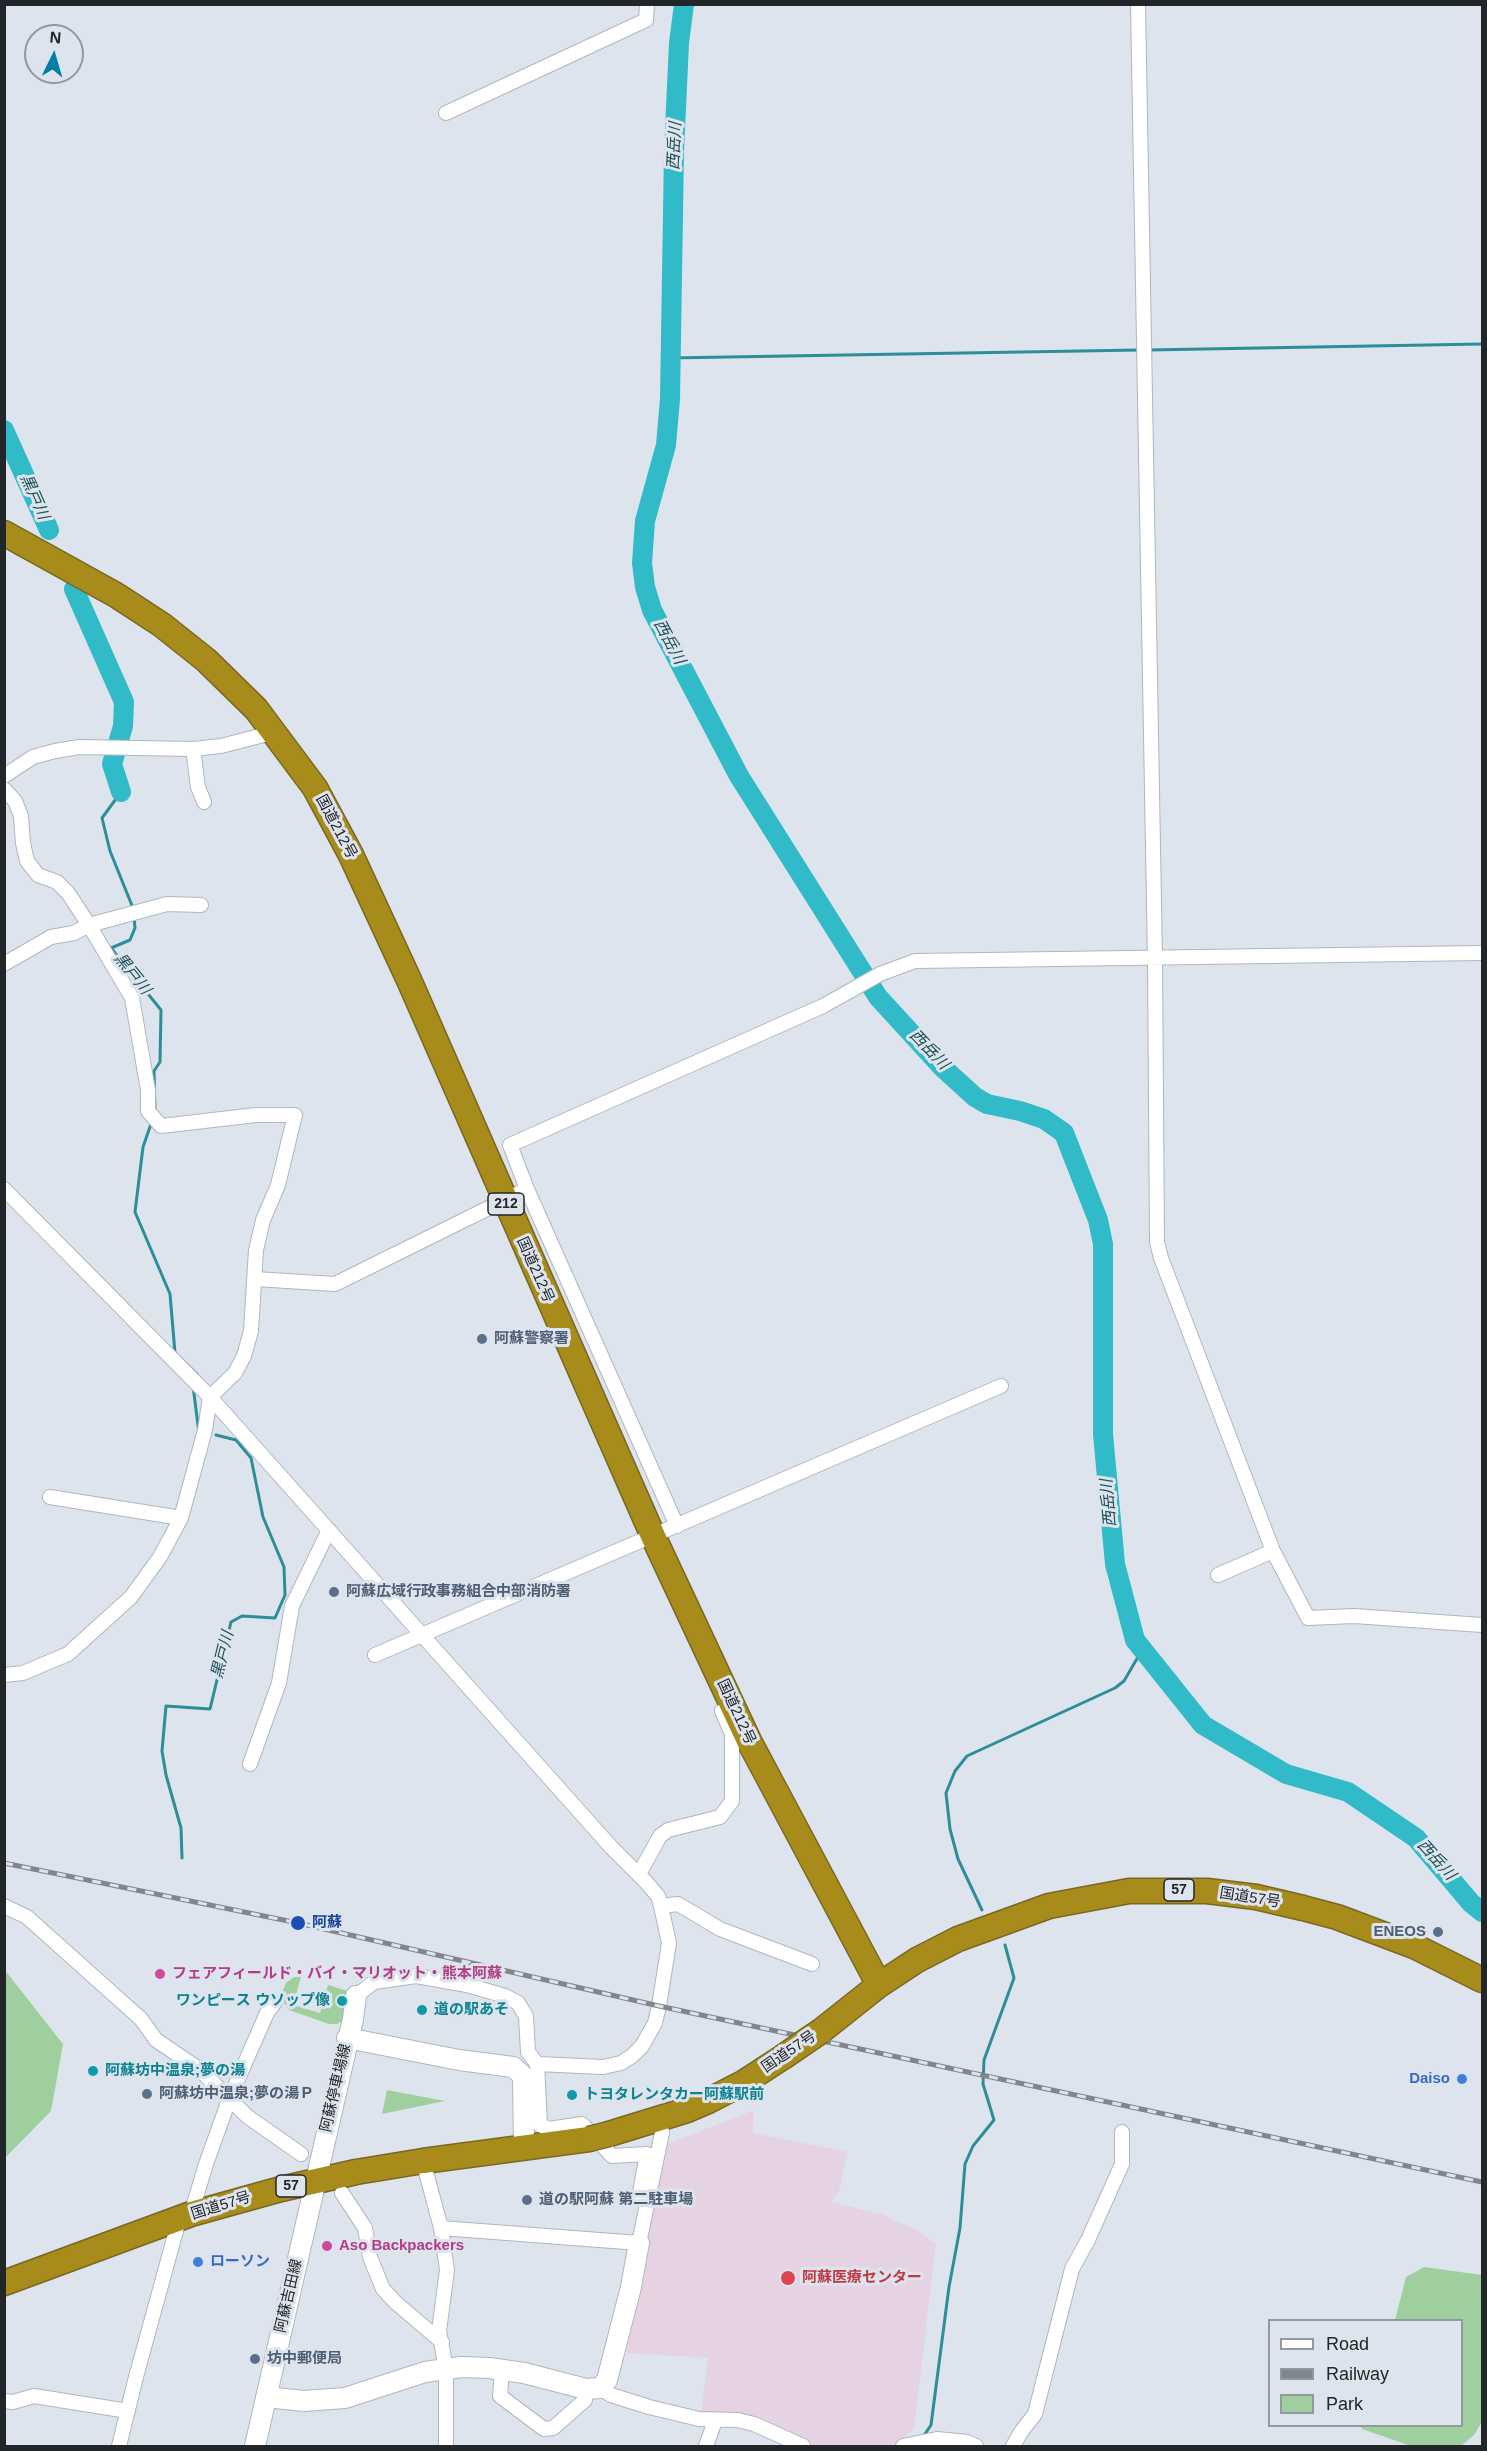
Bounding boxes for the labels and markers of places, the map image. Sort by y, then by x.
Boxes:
place label: 阿蘇警察署 [494,1330,569,1348]
marker: 阿蘇警察署 [475,1332,489,1346]
place label: 阿蘇広域行政事務組合中部消防署 [346,1583,571,1601]
marker: 阿蘇広域行政事務組合中部消防署 [327,1585,341,1599]
marker: 阿蘇 [289,1914,307,1932]
place label: 阿蘇 [312,1914,342,1932]
place label: ENEOS [1373,1923,1426,1941]
marker: ENEOS [1431,1925,1445,1939]
place label: フェアフィールド・バイ・マリオット・熊本阿蘇 [172,1965,502,1983]
marker: フェアフィールド・バイ・マリオット・熊本阿蘇 [153,1967,167,1981]
place label: ワンピース ウソップ像 [176,1992,330,2010]
marker: ワンピース ウソップ像 [335,1994,349,2008]
place label: 道の駅あそ [434,2001,509,2019]
marker: 道の駅あそ [415,2003,429,2017]
place label: 阿蘇坊中温泉;夢の湯 [105,2062,245,2080]
marker: 阿蘇坊中温泉;夢の湯 [86,2064,100,2078]
place label: Daiso [1409,2070,1450,2088]
marker: Daiso [1455,2072,1469,2086]
place label: 阿蘇坊中温泉;夢の湯Ｐ [159,2085,314,2103]
place label: トヨタレンタカー阿蘇駅前 [584,2086,764,2104]
marker: 阿蘇坊中温泉;夢の湯Ｐ [140,2087,154,2101]
marker: トヨタレンタカー阿蘇駅前 [565,2088,579,2102]
place label: 道の駅阿蘇 第二駐車場 [539,2191,693,2209]
marker: 道の駅阿蘇 第二駐車場 [520,2193,534,2207]
place label: Aso Backpackers [339,2237,464,2255]
marker: Aso Backpackers [320,2239,334,2253]
place label: ローソン [210,2253,270,2271]
marker: ローソン [191,2255,205,2269]
marker: 阿蘇医療センター [779,2269,797,2287]
place label: 阿蘇医療センター [802,2269,922,2287]
place label: 坊中郵便局 [267,2350,342,2368]
marker: 坊中郵便局 [248,2352,262,2366]

